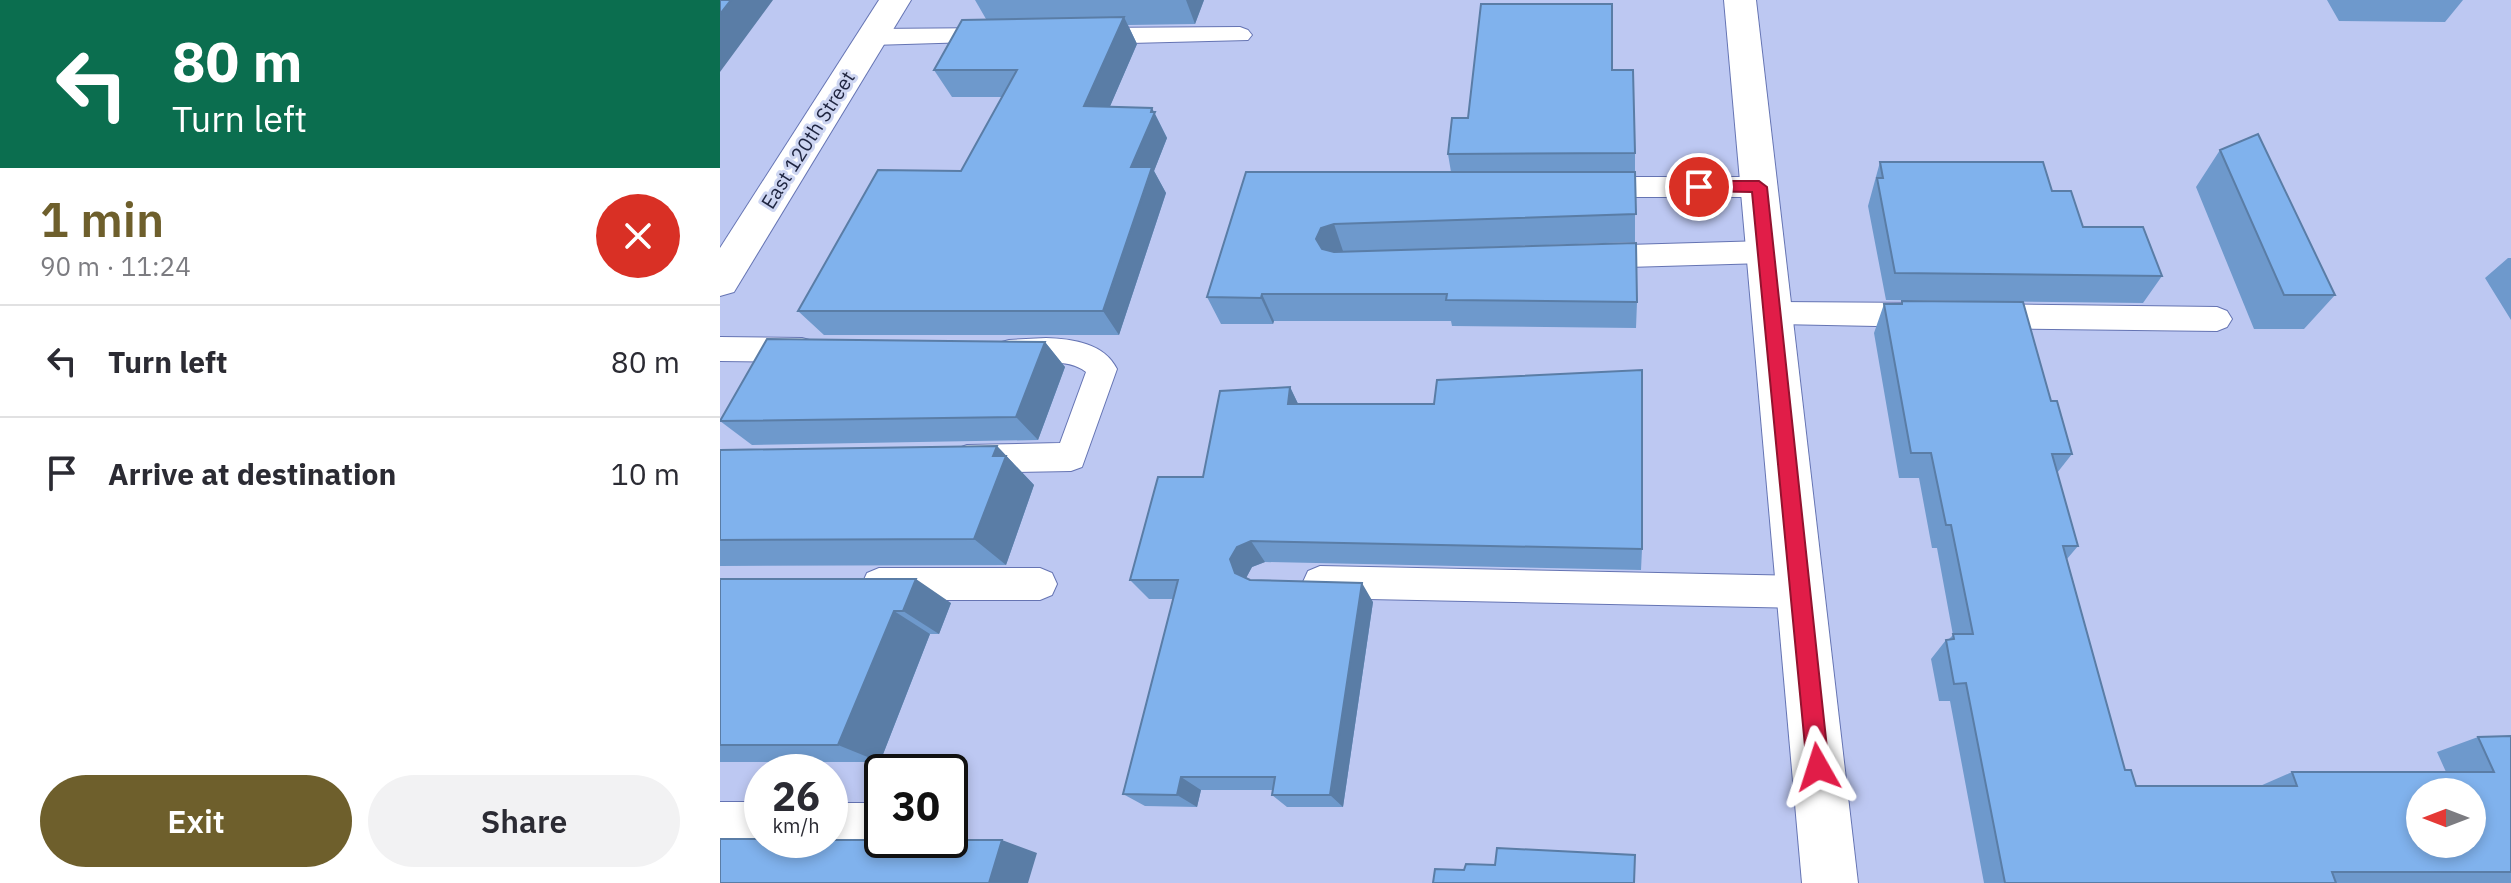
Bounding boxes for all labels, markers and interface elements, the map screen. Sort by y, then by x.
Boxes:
text: 80 m [172,25,302,97]
icon: left [40,32,144,136]
street label: East 120th Street [754,66,861,214]
text: Turn left [172,95,307,142]
pin [1665,153,1733,221]
icon: arrive [1677,165,1721,209]
text: 1 min [40,188,164,250]
button: close [596,194,680,278]
text: 90 m · 11:24 [40,249,191,283]
icon: left [40,339,84,383]
text: Turn left [108,342,227,381]
text: 80 m [611,342,680,381]
icon: arrive [40,451,84,495]
text: Arrive at destination [108,454,396,493]
text: 10 m [611,454,680,493]
position arrow [1776,725,1860,809]
speed limit sign: 30 [864,754,968,858]
text: 26 [772,770,820,822]
button: Exit [40,775,352,867]
button: Share [368,775,680,867]
north arrow [2406,778,2486,858]
map controls [2406,778,2486,858]
text: km/h [772,812,820,839]

